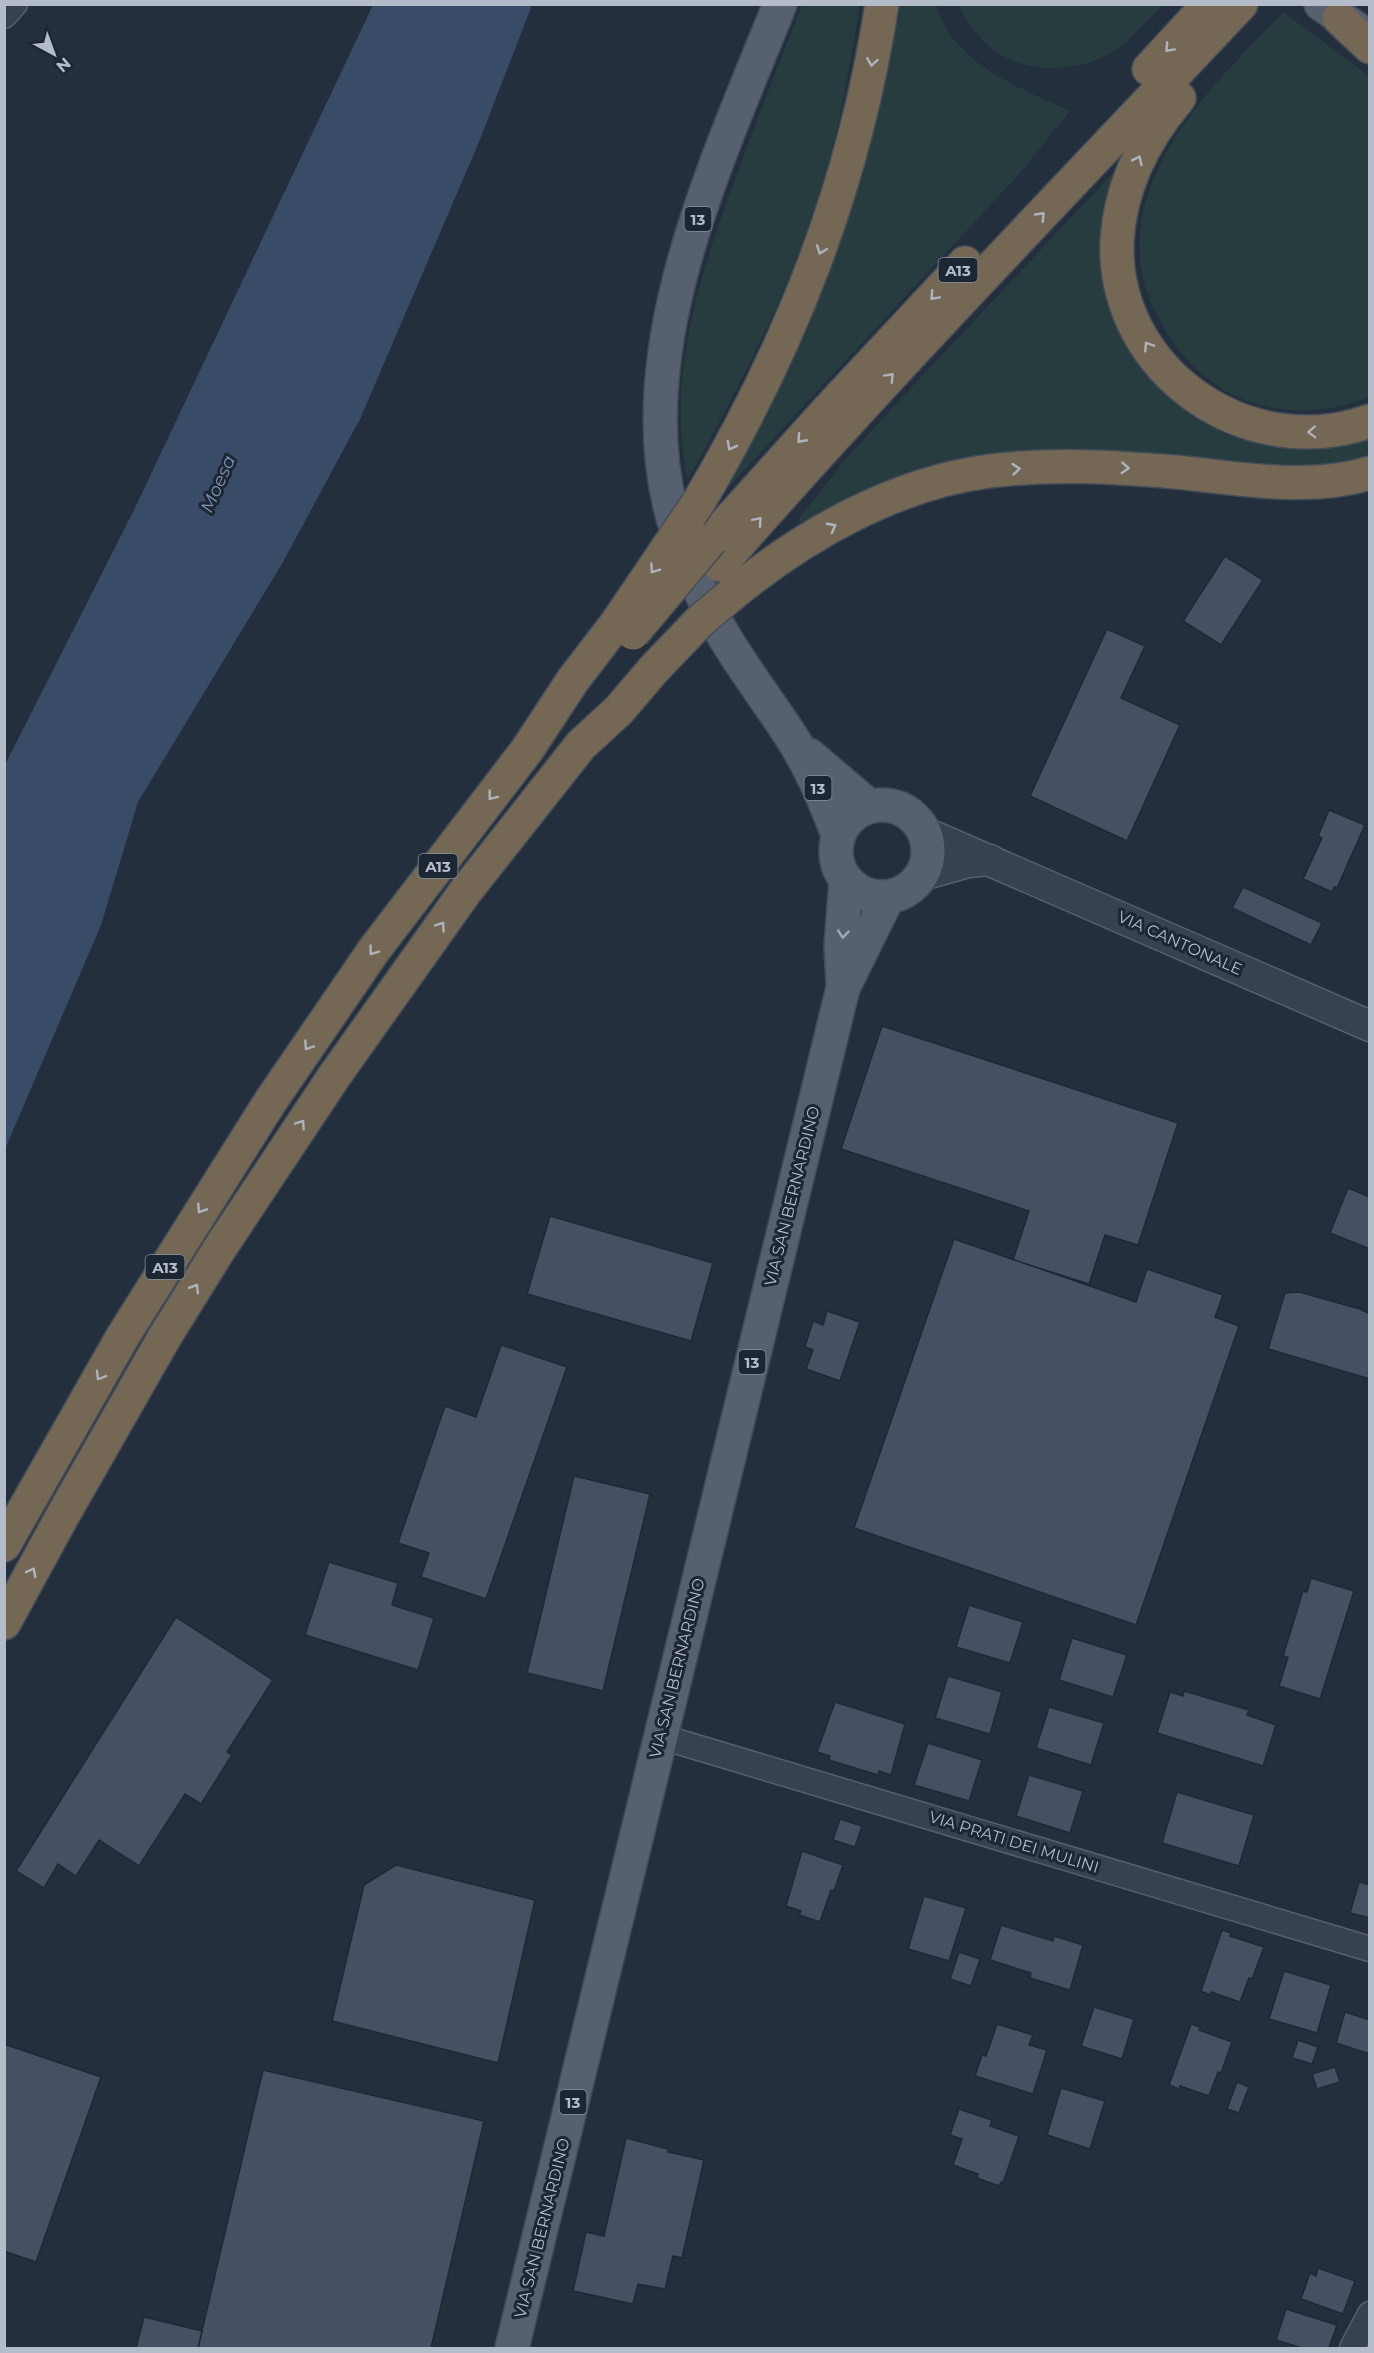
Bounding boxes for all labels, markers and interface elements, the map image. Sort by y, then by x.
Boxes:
north arrow [24,24,84,84]
one-way arrow [1166,40,1177,51]
text: N [52,54,75,76]
one-way arrow [866,57,879,67]
one-way arrow [1131,155,1143,166]
road number: 13 [684,207,712,231]
one-way arrow [1034,213,1045,223]
one-way arrow [815,244,828,255]
road number: A13 [938,258,978,282]
one-way arrow [930,289,941,299]
one-way arrow [1144,341,1155,352]
one-way arrow [883,374,894,384]
one-way arrow [1308,425,1317,438]
one-way arrow [798,431,809,442]
one-way arrow [727,440,738,451]
water label: Moesa [196,452,240,516]
one-way arrow [1121,461,1130,474]
one-way arrow [1012,463,1021,476]
one-way arrow [751,517,762,528]
one-way arrow [825,523,836,534]
one-way arrow [650,563,661,574]
road number: 13 [804,776,832,800]
one-way arrow [488,789,499,800]
road number: A13 [418,854,458,878]
street label: VIA CANTONALE [1115,907,1245,979]
one-way arrow [433,922,444,933]
one-way arrow [837,929,850,938]
one-way arrow [369,945,380,956]
one-way arrow [304,1040,315,1051]
street label: VIA SAN BERNARDINO [760,1104,824,1288]
one-way arrow [294,1120,305,1131]
one-way arrow [197,1203,208,1214]
road number: A13 [146,1255,184,1279]
one-way arrow [188,1284,200,1294]
road number: 13 [738,1350,766,1374]
one-way arrow [95,1370,107,1380]
one-way arrow [25,1567,36,1578]
street label: VIA SAN BERNARDINO [645,1576,709,1760]
street label: VIA PRATI DEI MULINI [927,1807,1101,1877]
road number: 13 [560,2090,586,2114]
street label: VIA SAN BERNARDINO [510,2136,574,2320]

